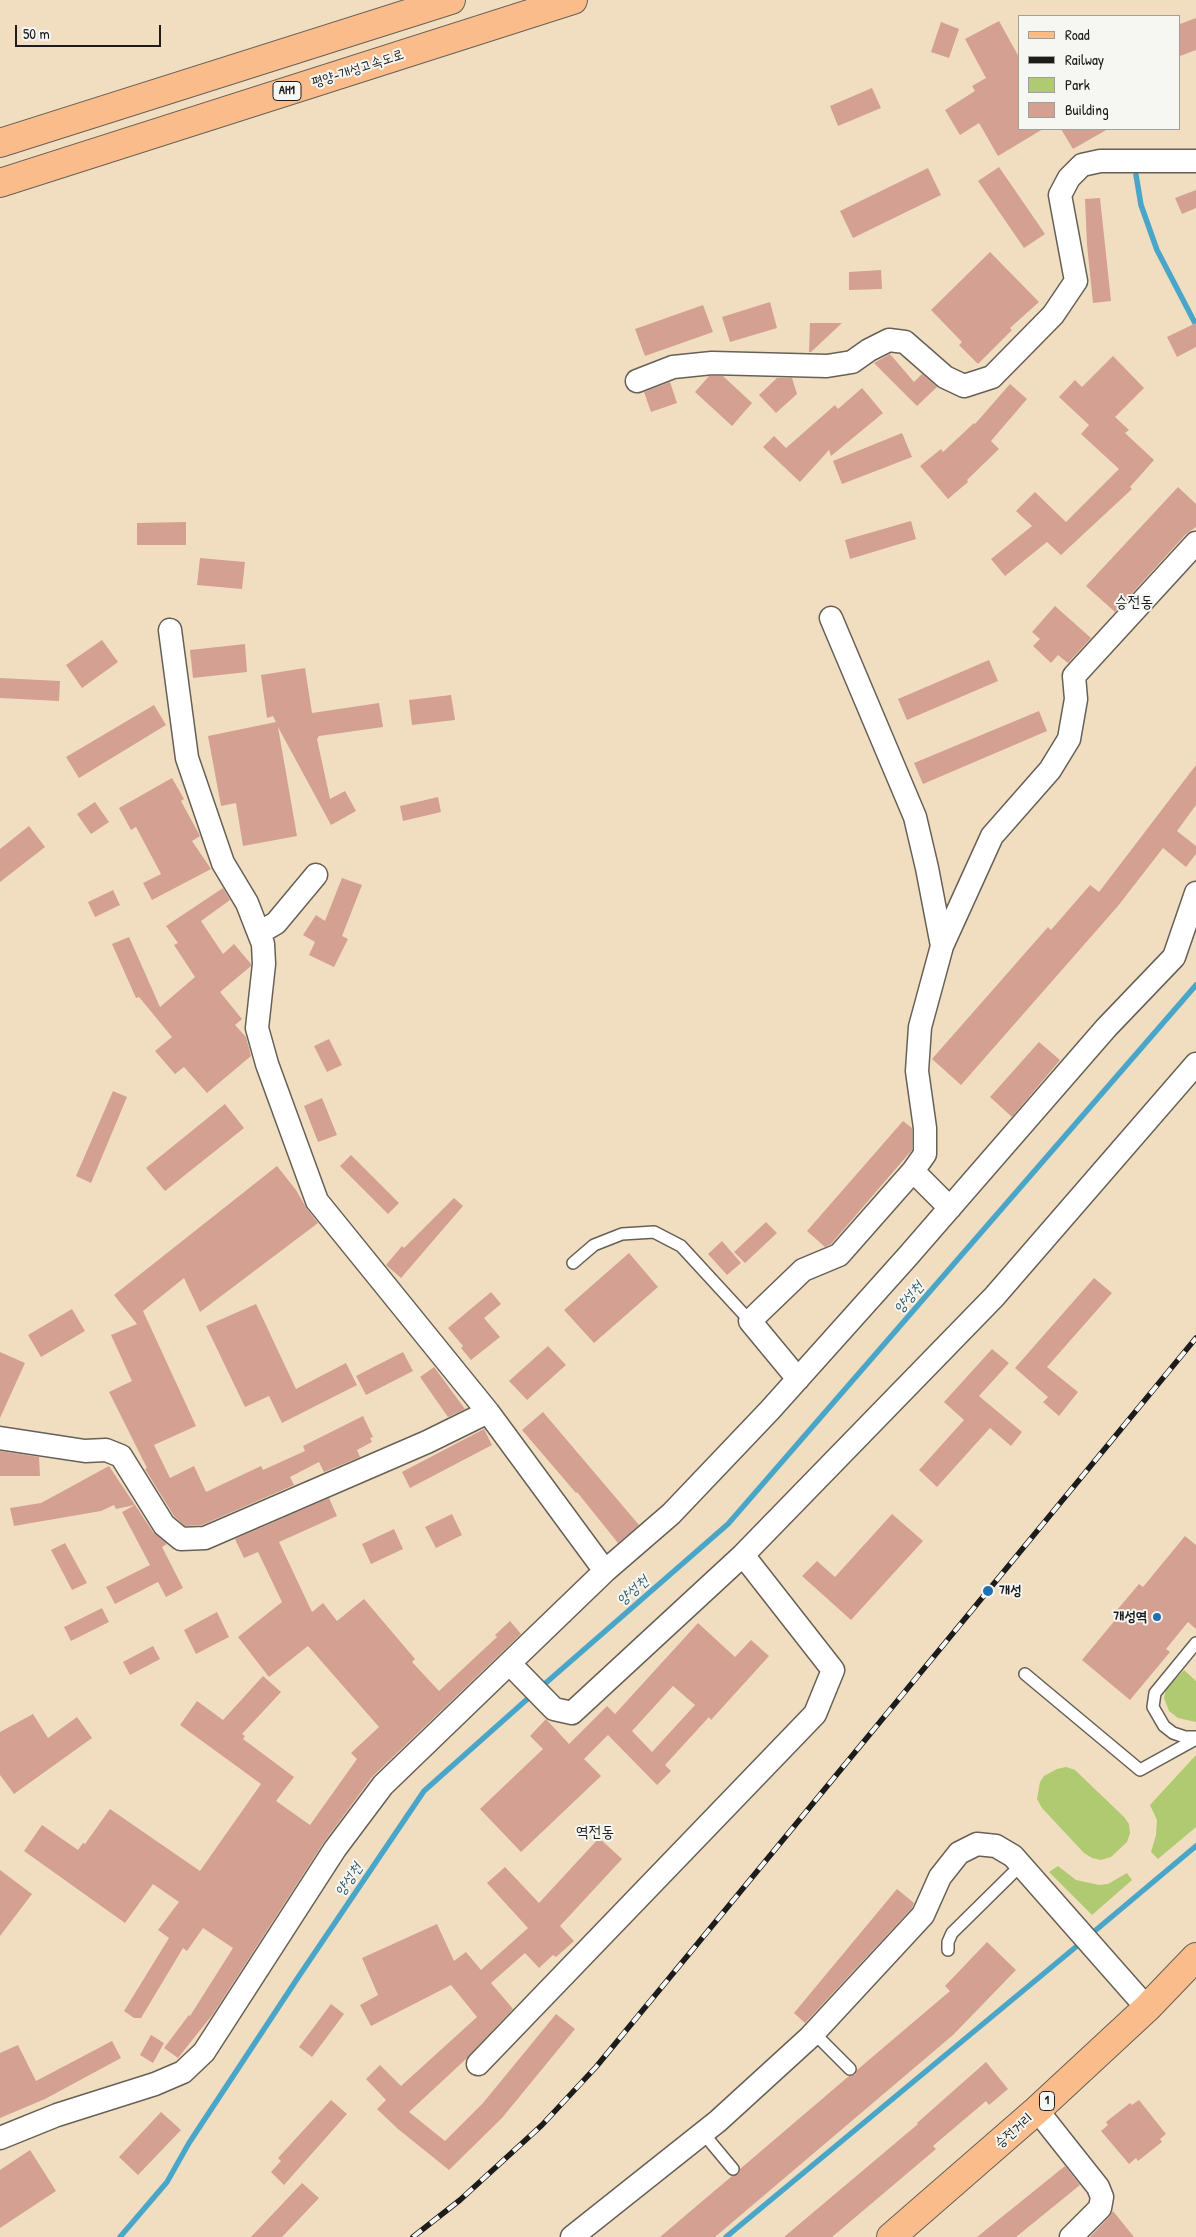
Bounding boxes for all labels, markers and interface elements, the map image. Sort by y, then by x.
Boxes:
scale bar [18,15,164,47]
legend [1018,15,1181,130]
text: 50 m [23,23,50,44]
text: Road [1065,24,1090,45]
street label: 평양-개성고속도로 [310,46,406,92]
text: Railway [1065,49,1104,70]
text: Park [1065,74,1090,95]
road number: AH1 [273,82,301,100]
text: Building [1065,99,1109,120]
district label: 승전동 [1115,593,1153,613]
water label: 양성천 [890,1278,928,1318]
water label: 양성천 [613,1572,653,1610]
place label: 개성 [999,1583,1022,1599]
marker: 개성 [981,1584,995,1598]
place label: 개성역 [1113,1609,1147,1625]
marker: 개성역 [1151,1611,1163,1623]
district label: 역전동 [576,1823,614,1843]
water label: 양성천 [331,1860,367,1900]
road number: 1 [1040,2092,1054,2110]
street label: 승전거리 [991,2110,1037,2152]

